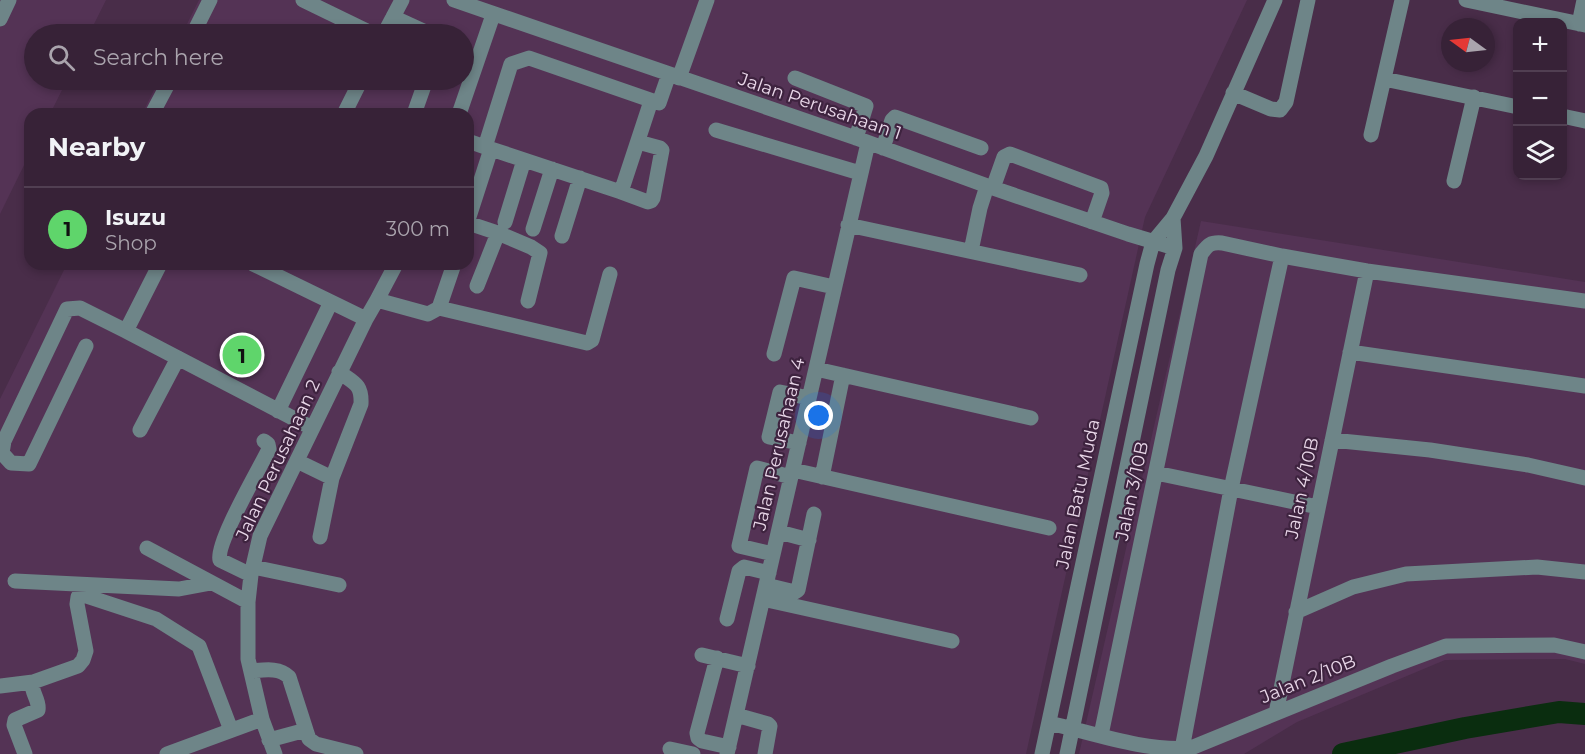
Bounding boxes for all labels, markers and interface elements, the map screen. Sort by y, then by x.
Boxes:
north arrow [1441,18,1495,72]
map controls [1513,18,1567,180]
button: + [1513,18,1567,72]
search box [24,24,474,90]
icon: search [45,41,78,74]
text: Search here [93,44,224,71]
street label: Jalan Perusahaan 1 [735,67,904,144]
button: − [1513,72,1567,126]
button: layers [1513,126,1567,180]
text: Nearby [48,131,145,163]
text: Isuzu [105,204,166,231]
text: 1 [64,217,71,241]
text: 300 m [386,217,450,241]
text: Shop [105,231,157,255]
pin: 1 [222,332,262,378]
street label: Jalan Perusahaan 4 [748,355,810,533]
street label: Jalan Perusahaan 2 [231,376,325,545]
your location [804,401,833,430]
street label: Jalan Batu Muda [1051,417,1105,572]
street label: Jalan 4/10B [1280,435,1323,542]
street label: Jalan 3/10B [1111,439,1153,544]
street label: Jalan 2/10B [1256,650,1359,708]

